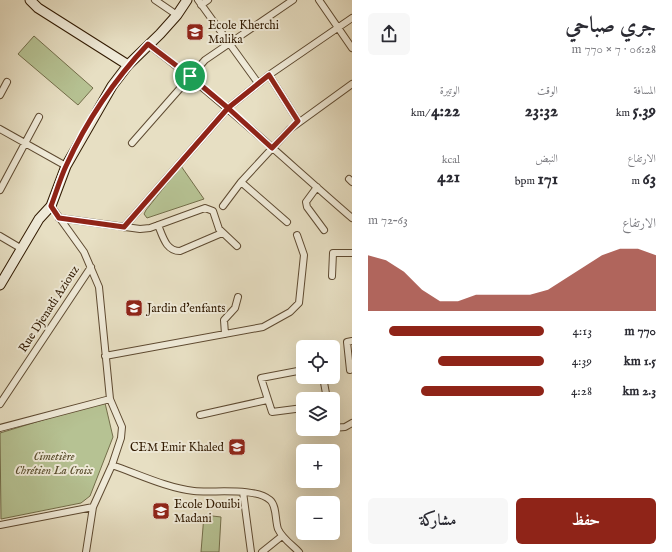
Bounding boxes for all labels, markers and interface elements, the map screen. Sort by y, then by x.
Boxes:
text: جري صباحي [565,12,656,40]
button: share [368,13,410,55]
place label: Ecole Kherchi Malika [208,18,279,47]
school or university icon: Ecole Kherchi Malika [185,22,205,42]
text: 06:28 · 7 × 770 m [572,41,656,58]
pin [173,59,207,93]
icon: arrive [179,65,201,87]
text: الوتيرة [440,84,460,98]
text: الوقت [537,84,558,98]
text: المسافة [634,84,656,98]
text: 4:22 [431,101,460,122]
text: 23:32 [525,101,558,122]
text: 5.39 [632,101,656,122]
text: /km [411,106,431,120]
text: km [616,106,632,120]
text: النبض [535,152,558,166]
text: الارتفاع [627,152,656,166]
text: kcal [442,153,460,167]
text: 421 [437,167,460,188]
text: 171 [537,169,558,190]
text: 63 [642,169,656,190]
text: bpm [515,174,537,188]
text: m [632,174,642,188]
text: 63–72 m [368,212,408,229]
text: الارتفاع [622,215,656,232]
street label: Rue Djenadi Aziouz [15,263,83,355]
school or university icon: Jardin d'enfants [124,298,144,318]
place label: Jardin d'enfants [145,301,225,317]
text: 4:13 [573,323,592,340]
text: 770 m [625,323,656,340]
map controls [296,340,340,540]
button: locate [296,340,340,384]
text: 4:39 [572,353,592,370]
text: 1.5 km [624,353,656,370]
text: 4:28 [571,383,592,400]
text: 2.3 km [622,383,656,400]
button: layers [296,392,340,436]
school or university icon: CEM Emir Khaled [227,437,247,457]
place label: CEM Emir Khaled [130,440,225,455]
button: + [296,444,340,488]
park label: Cimetière Chrétien La Croix [15,449,93,478]
button: − [296,496,340,540]
place label: Ecole Douibi Madani [174,497,240,526]
button: مشاركة [368,498,508,544]
button: حفظ [516,498,656,544]
school or university icon: Ecole Douibi Madani [151,501,171,521]

